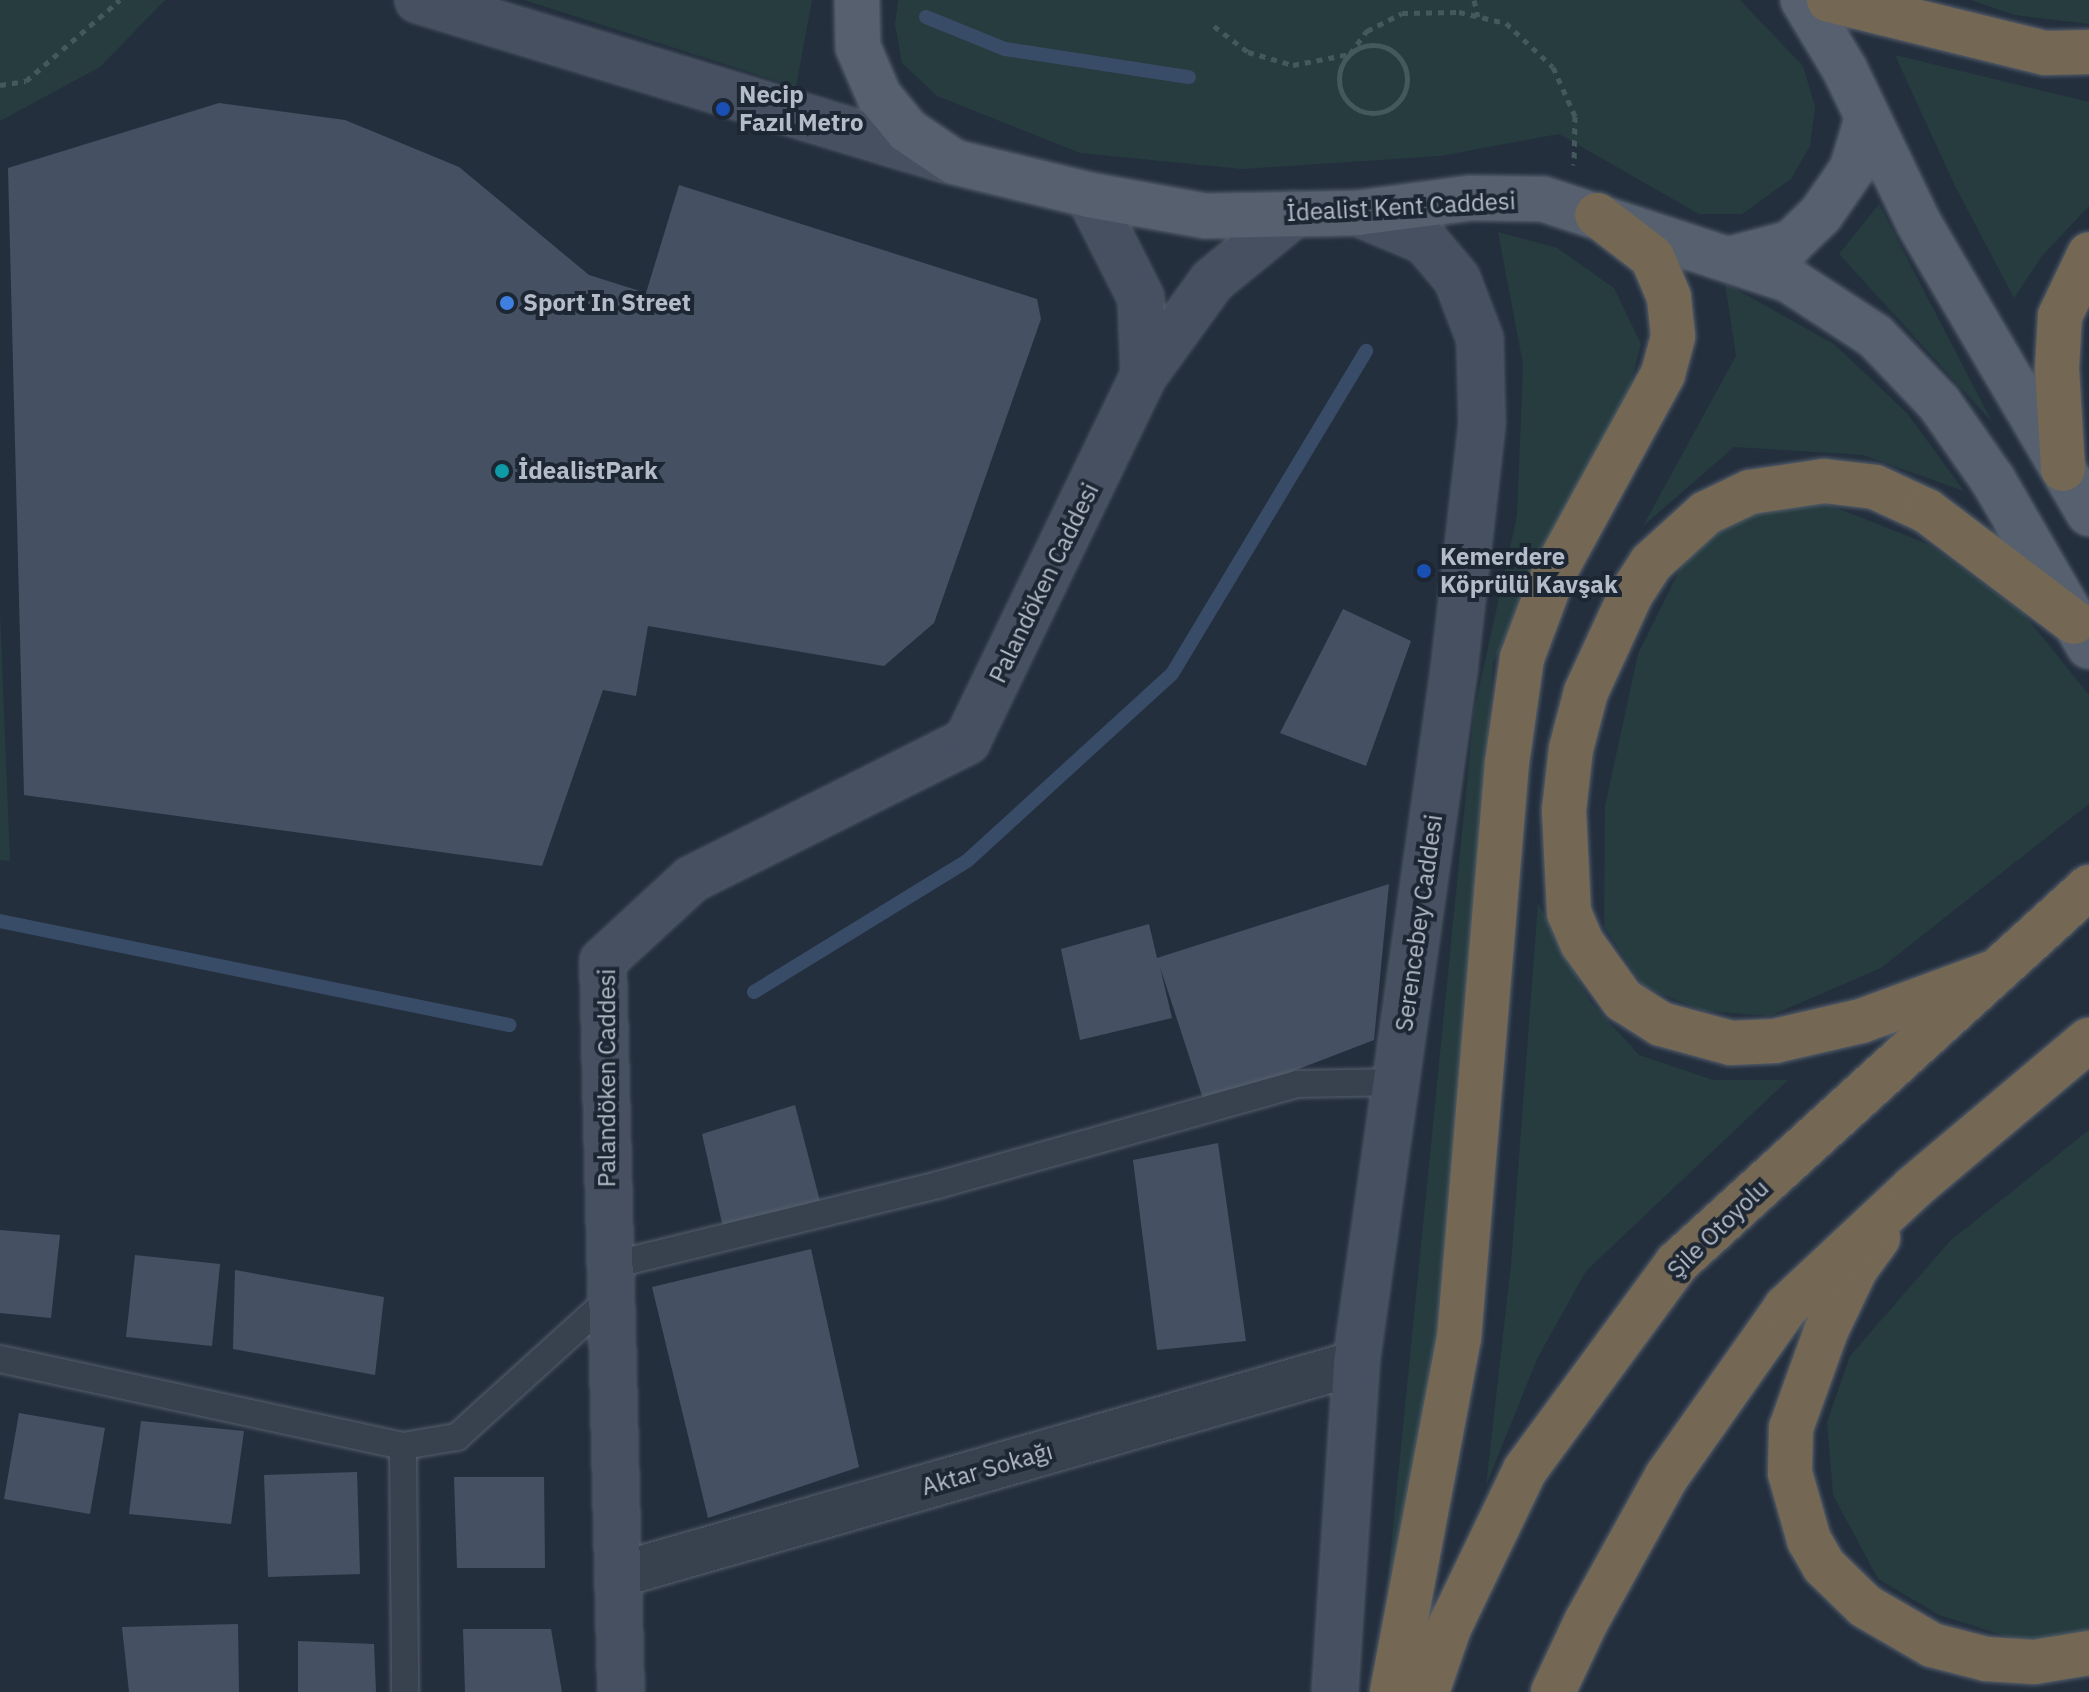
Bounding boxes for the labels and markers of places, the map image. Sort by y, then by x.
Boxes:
place label: Necip Fazıl Metro [739,81,863,137]
marker: Necip Fazıl Metro [714,100,732,118]
place label: Sport In Street [523,289,691,317]
marker: Sport In Street [498,294,516,312]
place label: İdealistPark [518,457,658,485]
marker: İdealistPark [493,462,511,480]
place label: Kemerdere Köprülü Kavşak [1440,543,1618,599]
marker: Kemerdere Köprülü Kavşak [1415,562,1433,580]

